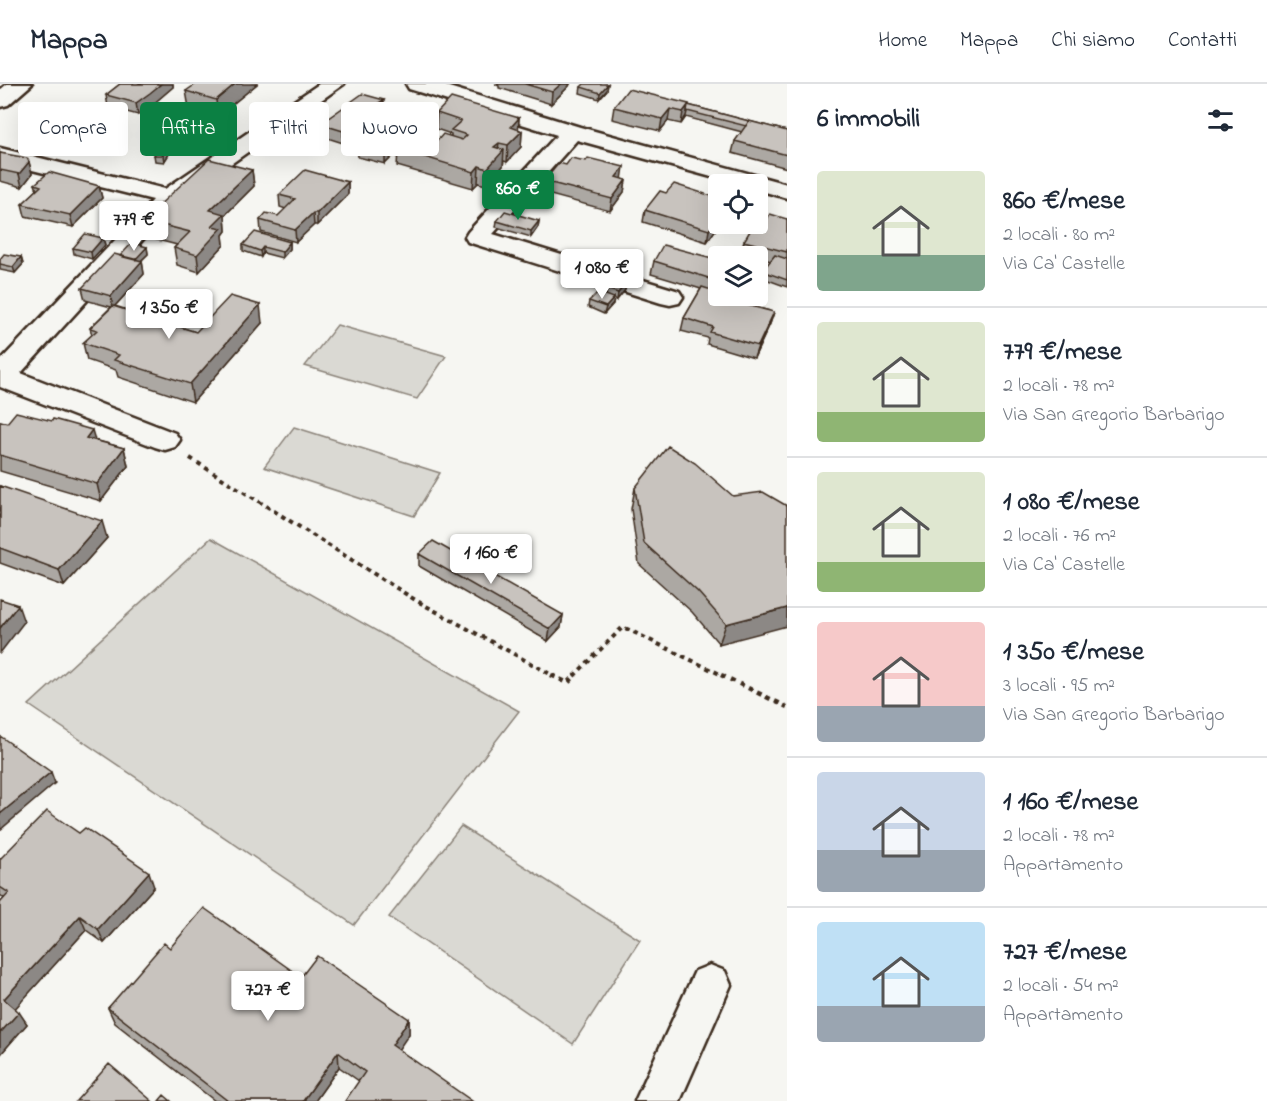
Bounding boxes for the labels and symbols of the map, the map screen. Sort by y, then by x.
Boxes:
pin: 860 € [476,170,560,221]
pin: 779 € [92,201,176,252]
pin: 1 080 € [547,249,657,300]
pin: 1 350 € [114,289,224,340]
pin: 1 160 € [436,534,546,585]
pin: 727 € [226,971,310,1022]

